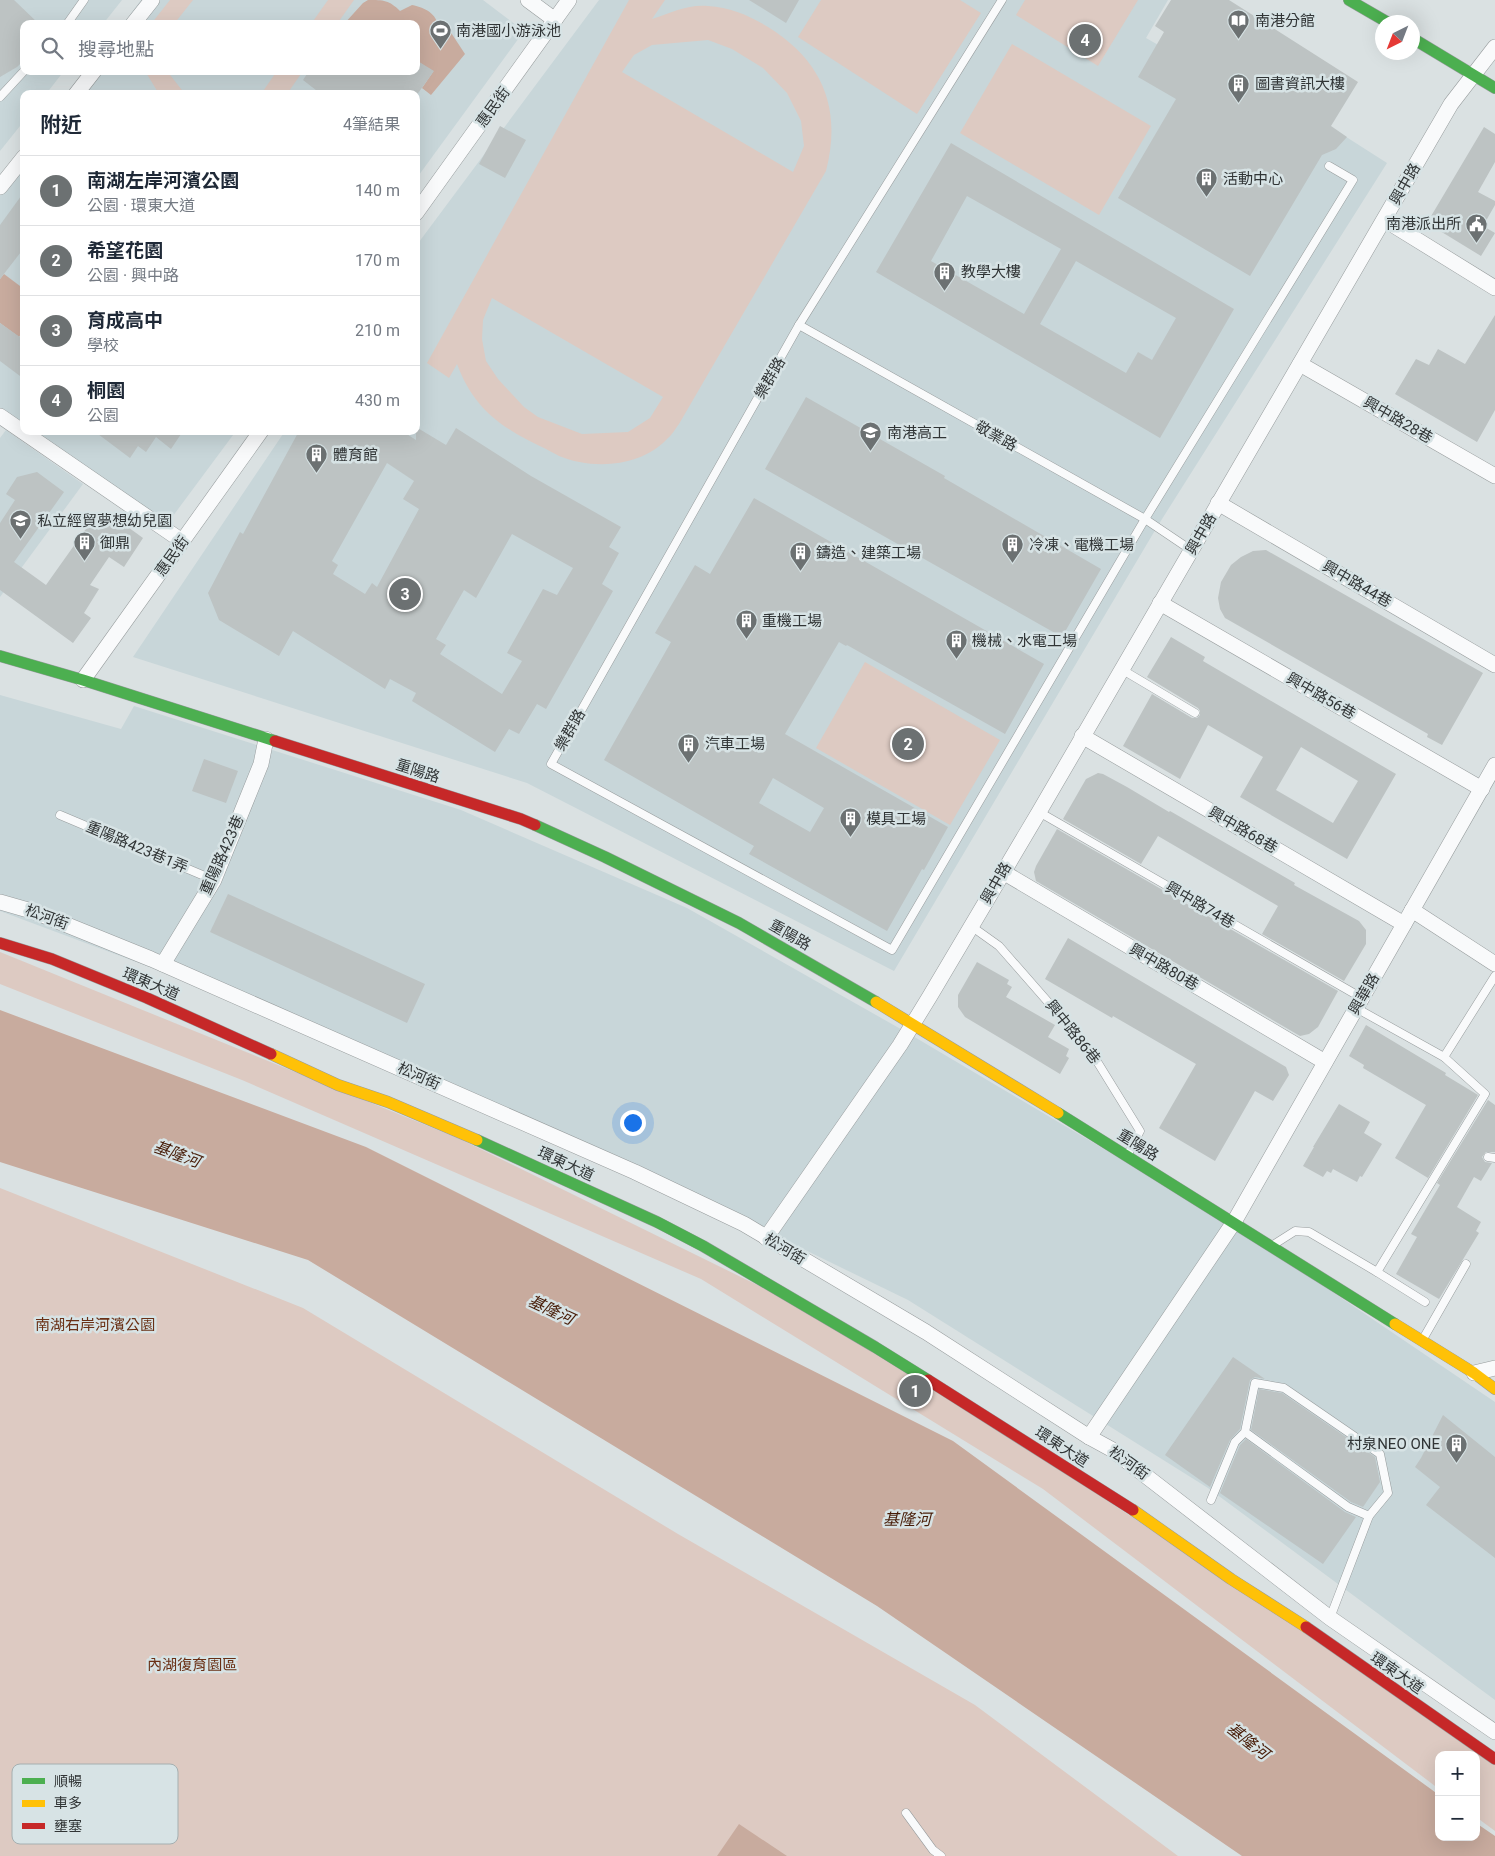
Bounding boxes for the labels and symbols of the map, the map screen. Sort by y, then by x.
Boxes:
library icon: 南港分館 [1227,9,1251,40]
place label: 南港分館 [1255,12,1315,30]
north arrow [1375,15,1420,60]
sports icon: 南港國小游泳池 [428,19,452,50]
pin: 4 [1069,21,1101,59]
place label: 南港國小游泳池 [456,22,561,40]
building icon: 圖書資訊大樓 [1227,72,1251,103]
place label: 圖書資訊大樓 [1255,75,1345,93]
street label: 惠民街 [472,84,514,130]
street label: 興中路 [1386,160,1424,208]
building icon: 活動中心 [1195,167,1219,198]
place label: 活動中心 [1223,170,1283,188]
public building icon: 南港派出所 [1465,212,1489,243]
place label: 南港派出所 [1386,215,1461,233]
building icon: 教學大樓 [933,260,957,291]
place label: 教學大樓 [961,263,1021,281]
street label: 樂群路 [751,354,789,402]
street label: 興中路28巷 [1360,393,1436,447]
street label: 敬業路 [972,417,1020,455]
school or university icon: 南港高工 [859,421,883,452]
place label: 南港高工 [887,424,947,442]
building icon: 體育館 [305,443,329,474]
place label: 體育館 [333,446,378,464]
school or university icon: 私立經貿夢想幼兒園 [9,509,33,540]
street label: 興中路 [1182,510,1220,558]
place label: 私立經貿夢想幼兒園 [37,512,172,530]
building icon: 御鼎 [72,531,96,562]
street label: 惠民街 [151,533,193,579]
building icon: 冷凍、電機工場 [1001,533,1025,564]
place label: 御鼎 [100,534,130,552]
place label: 冷凍、電機工場 [1029,536,1134,554]
building icon: 鑄造、建築工場 [788,541,812,572]
place label: 鑄造、建築工場 [816,544,921,562]
street label: 興中路44巷 [1319,557,1395,611]
pin: 3 [389,575,421,613]
building icon: 重機工場 [734,609,758,640]
place label: 重機工場 [762,612,822,630]
building icon: 機械、水電工場 [944,629,968,660]
place label: 機械、水電工場 [972,632,1077,650]
street label: 興中路56巷 [1283,669,1359,723]
street label: 樂群路 [551,706,589,754]
pin: 2 [892,725,924,763]
building icon: 汽車工場 [677,732,701,763]
place label: 汽車工場 [705,735,765,753]
street label: 重陽路 [394,755,442,787]
street label: 興中路68巷 [1205,803,1281,857]
building icon: 模具工場 [838,807,862,838]
place label: 模具工場 [866,810,926,828]
street label: 重陽路423巷 [196,812,248,898]
street label: 重陽路423巷1弄 [83,817,191,877]
street label: 興中路 [977,859,1015,907]
street label: 興中路74巷 [1162,878,1238,932]
street label: 松河街 [23,901,71,933]
street label: 重陽路 [766,916,814,954]
street label: 興中路80巷 [1126,940,1202,994]
street label: 環東大道 [120,964,182,1004]
street label: 興華路 [1345,970,1383,1018]
street label: 興中路86巷 [1042,996,1104,1068]
street label: 松河街 [395,1059,443,1093]
your location [620,1110,646,1136]
street label: 重陽路 [1114,1125,1162,1165]
water label: 基隆河 [151,1137,206,1172]
street label: 環東大道 [535,1143,597,1185]
street label: 松河街 [761,1230,809,1268]
water label: 基隆河 [525,1291,579,1330]
park label: 南湖右岸河濱公園 [35,1316,155,1334]
pin: 1 [899,1372,931,1410]
street label: 環東大道 [1032,1423,1092,1471]
building icon: 村泉NEO ONE [1444,1432,1468,1463]
place label: 村泉NEO ONE [1347,1435,1440,1453]
street label: 松河街 [1106,1442,1152,1484]
water label: 基隆河 [883,1510,934,1529]
street label: 環東大道 [1367,1648,1427,1698]
park label: 內湖復育園區 [147,1656,237,1674]
water label: 基隆河 [1223,1719,1275,1765]
legend [12,1764,178,1844]
text: 順暢 [54,1773,82,1789]
text: 車多 [54,1795,82,1811]
text: 壅塞 [54,1818,82,1834]

